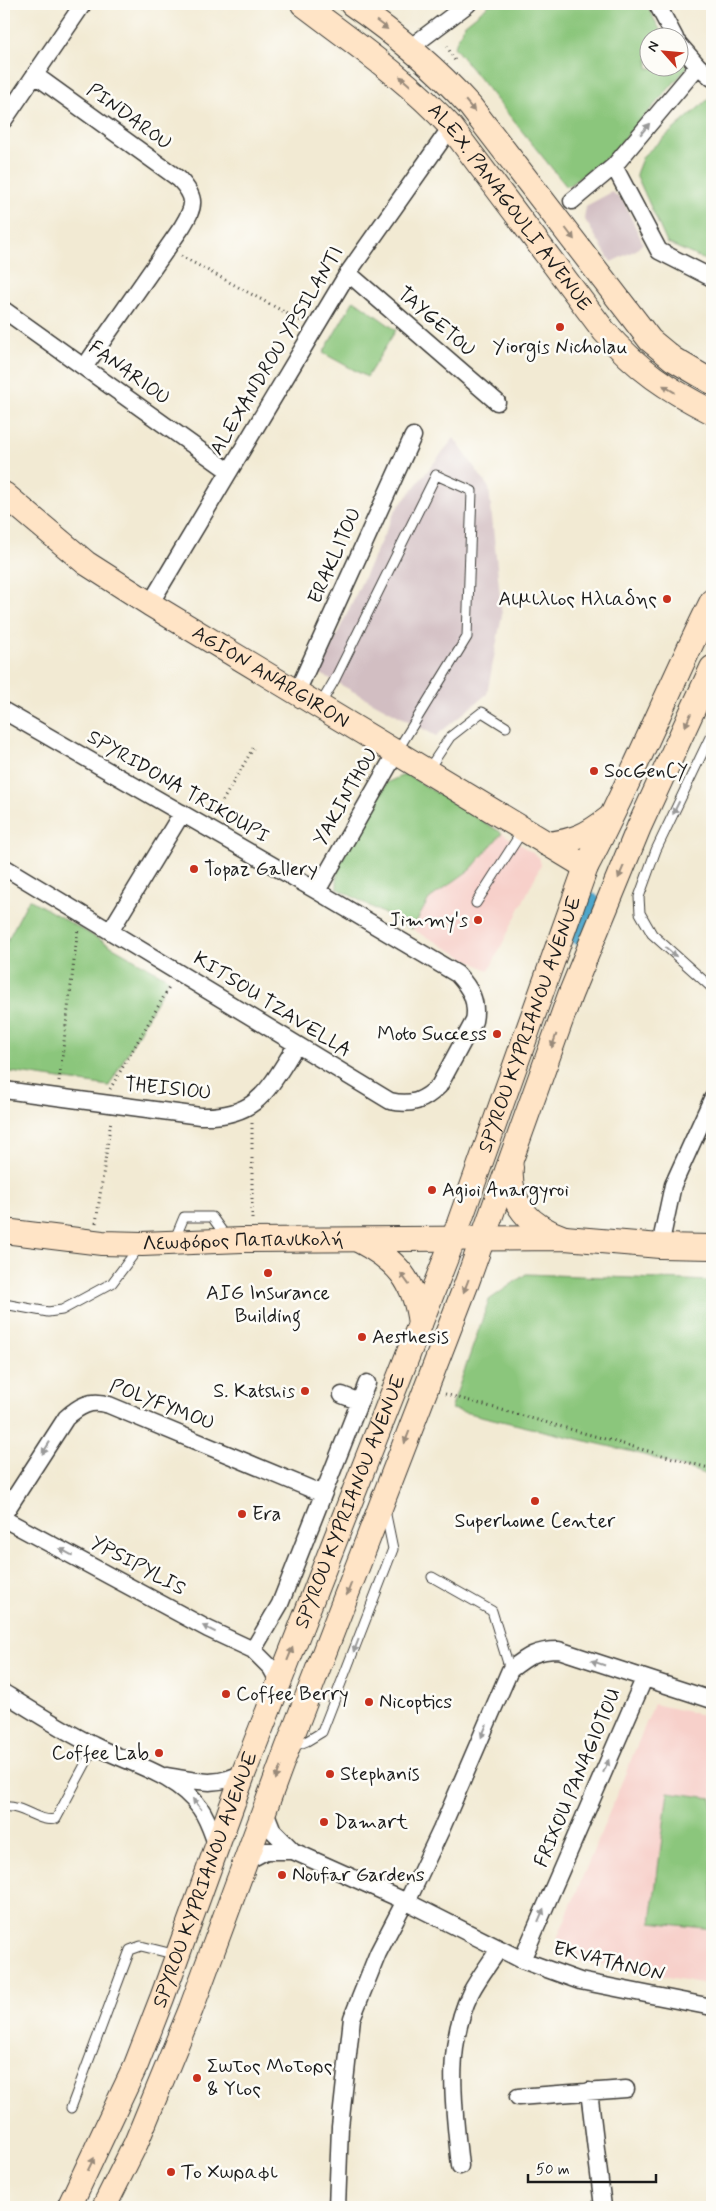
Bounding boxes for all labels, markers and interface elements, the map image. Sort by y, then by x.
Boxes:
one-way arrow [375,20,389,30]
north arrow [638,28,688,78]
text: N [643,38,663,55]
one-way arrow [398,76,411,87]
street label: PINDAROU [81,77,177,157]
street label: ALEX. PANAGOULI AVENUE [422,97,598,317]
one-way arrow [464,100,475,112]
one-way arrow [640,123,651,136]
one-way arrow [564,227,575,240]
street label: ALEXANDROU YPSILANTI [204,241,350,461]
street label: TAYGETOU [391,281,481,363]
marker: Yiorgis Nicholau [554,321,566,333]
street label: FANARIOU [83,334,175,412]
place label: Yiorgis Nicholau [493,334,627,362]
one-way arrow [663,385,676,394]
street label: ERAKLITOU [302,504,368,608]
place label: Αιμιλιος Ηλιαδης [498,586,657,613]
marker: Αιμιλιος Ηλιαδης [661,593,673,605]
street label: AGION ANARGIRON [187,619,354,735]
one-way arrow [684,713,692,727]
street label: SPYRIDONA TRIKOUPI [82,724,274,850]
street label: YAKINTHOU [307,743,385,851]
place label: SocGenCY [604,758,688,785]
marker: SocGenCY [588,765,600,777]
one-way arrow [672,801,680,815]
place label: Topaz Gallery [204,856,318,883]
marker: Topaz Gallery [188,863,200,875]
one-way arrow [616,865,624,880]
street label: SPYROU KYPRIANOU AVENUE [472,892,588,1156]
place label: Jimmy's [389,907,468,934]
marker: Jimmy's [472,914,484,926]
street label: KITSOU TZAVELLA [188,945,356,1065]
one-way arrow [664,946,677,957]
place label: Moto Success [377,1021,487,1048]
marker: Moto Success [491,1028,503,1040]
one-way arrow [550,1034,558,1049]
street label: THEISIOU [123,1071,213,1107]
place label: Agioi Anargyroi [442,1177,569,1205]
marker: Agioi Anargyroi [426,1184,438,1196]
street label: Λεωφόρος Παπανικολή [142,1226,344,1257]
marker: AIG Insurance Building [262,1267,274,1279]
one-way arrow [400,1272,410,1286]
one-way arrow [462,1278,469,1293]
place label: AIG Insurance Building [206,1280,330,1332]
place label: Aesthesis [372,1324,449,1351]
marker: Aesthesis [356,1331,368,1343]
street label: SPYROU KYPRIANOU AVENUE [288,1370,412,1633]
street label: POLYFYMOU [106,1373,218,1437]
place label: S. Katshis [213,1378,295,1405]
marker: S. Katshis [299,1385,311,1397]
one-way arrow [403,1430,411,1445]
one-way arrow [41,1441,51,1454]
marker: Superhome Center [529,1495,541,1507]
place label: Era [252,1501,281,1528]
marker: Era [236,1508,248,1520]
place label: Superhome Center [455,1508,616,1535]
street label: YPSIPYLIS [86,1530,190,1602]
one-way arrow [59,1548,73,1556]
one-way arrow [345,1582,353,1597]
one-way arrow [202,1625,216,1633]
one-way arrow [352,1639,360,1654]
one-way arrow [286,1646,294,1661]
one-way arrow [590,1659,605,1667]
place label: Coffee Berry [236,1681,349,1708]
street label: FRIXOU PANAGIOTOU [528,1684,628,1872]
marker: Coffee Berry [220,1688,232,1700]
place label: Nicoptics [379,1689,452,1716]
marker: Nicoptics [363,1696,375,1708]
one-way arrow [479,1724,487,1738]
place label: Coffee Lab [51,1740,149,1767]
street label: SPYROU KYPRIANOU AVENUE [146,1747,264,2012]
marker: Coffee Lab [153,1747,165,1759]
one-way arrow [602,1759,610,1773]
place label: Stephanis [340,1761,420,1788]
one-way arrow [274,1766,281,1781]
marker: Stephanis [324,1768,336,1780]
one-way arrow [192,1798,202,1811]
place label: Damart [334,1809,408,1836]
marker: Damart [318,1816,330,1828]
place label: Noufar Gardens [292,1862,425,1889]
marker: Noufar Gardens [276,1869,288,1881]
one-way arrow [538,1908,546,1922]
street label: EKVATANON [550,1935,668,1989]
place label: Σωτος Μοτορς & Υιος [207,2053,333,2103]
marker: Σωτος Μοτορς & Υιος [191,2072,203,2084]
scale bar [528,2151,656,2183]
one-way arrow [87,2157,95,2171]
place label: Το Χωραφι [181,2159,278,2186]
text: 50 m [536,2160,570,2180]
marker: Το Χωραφι [165,2166,177,2178]

